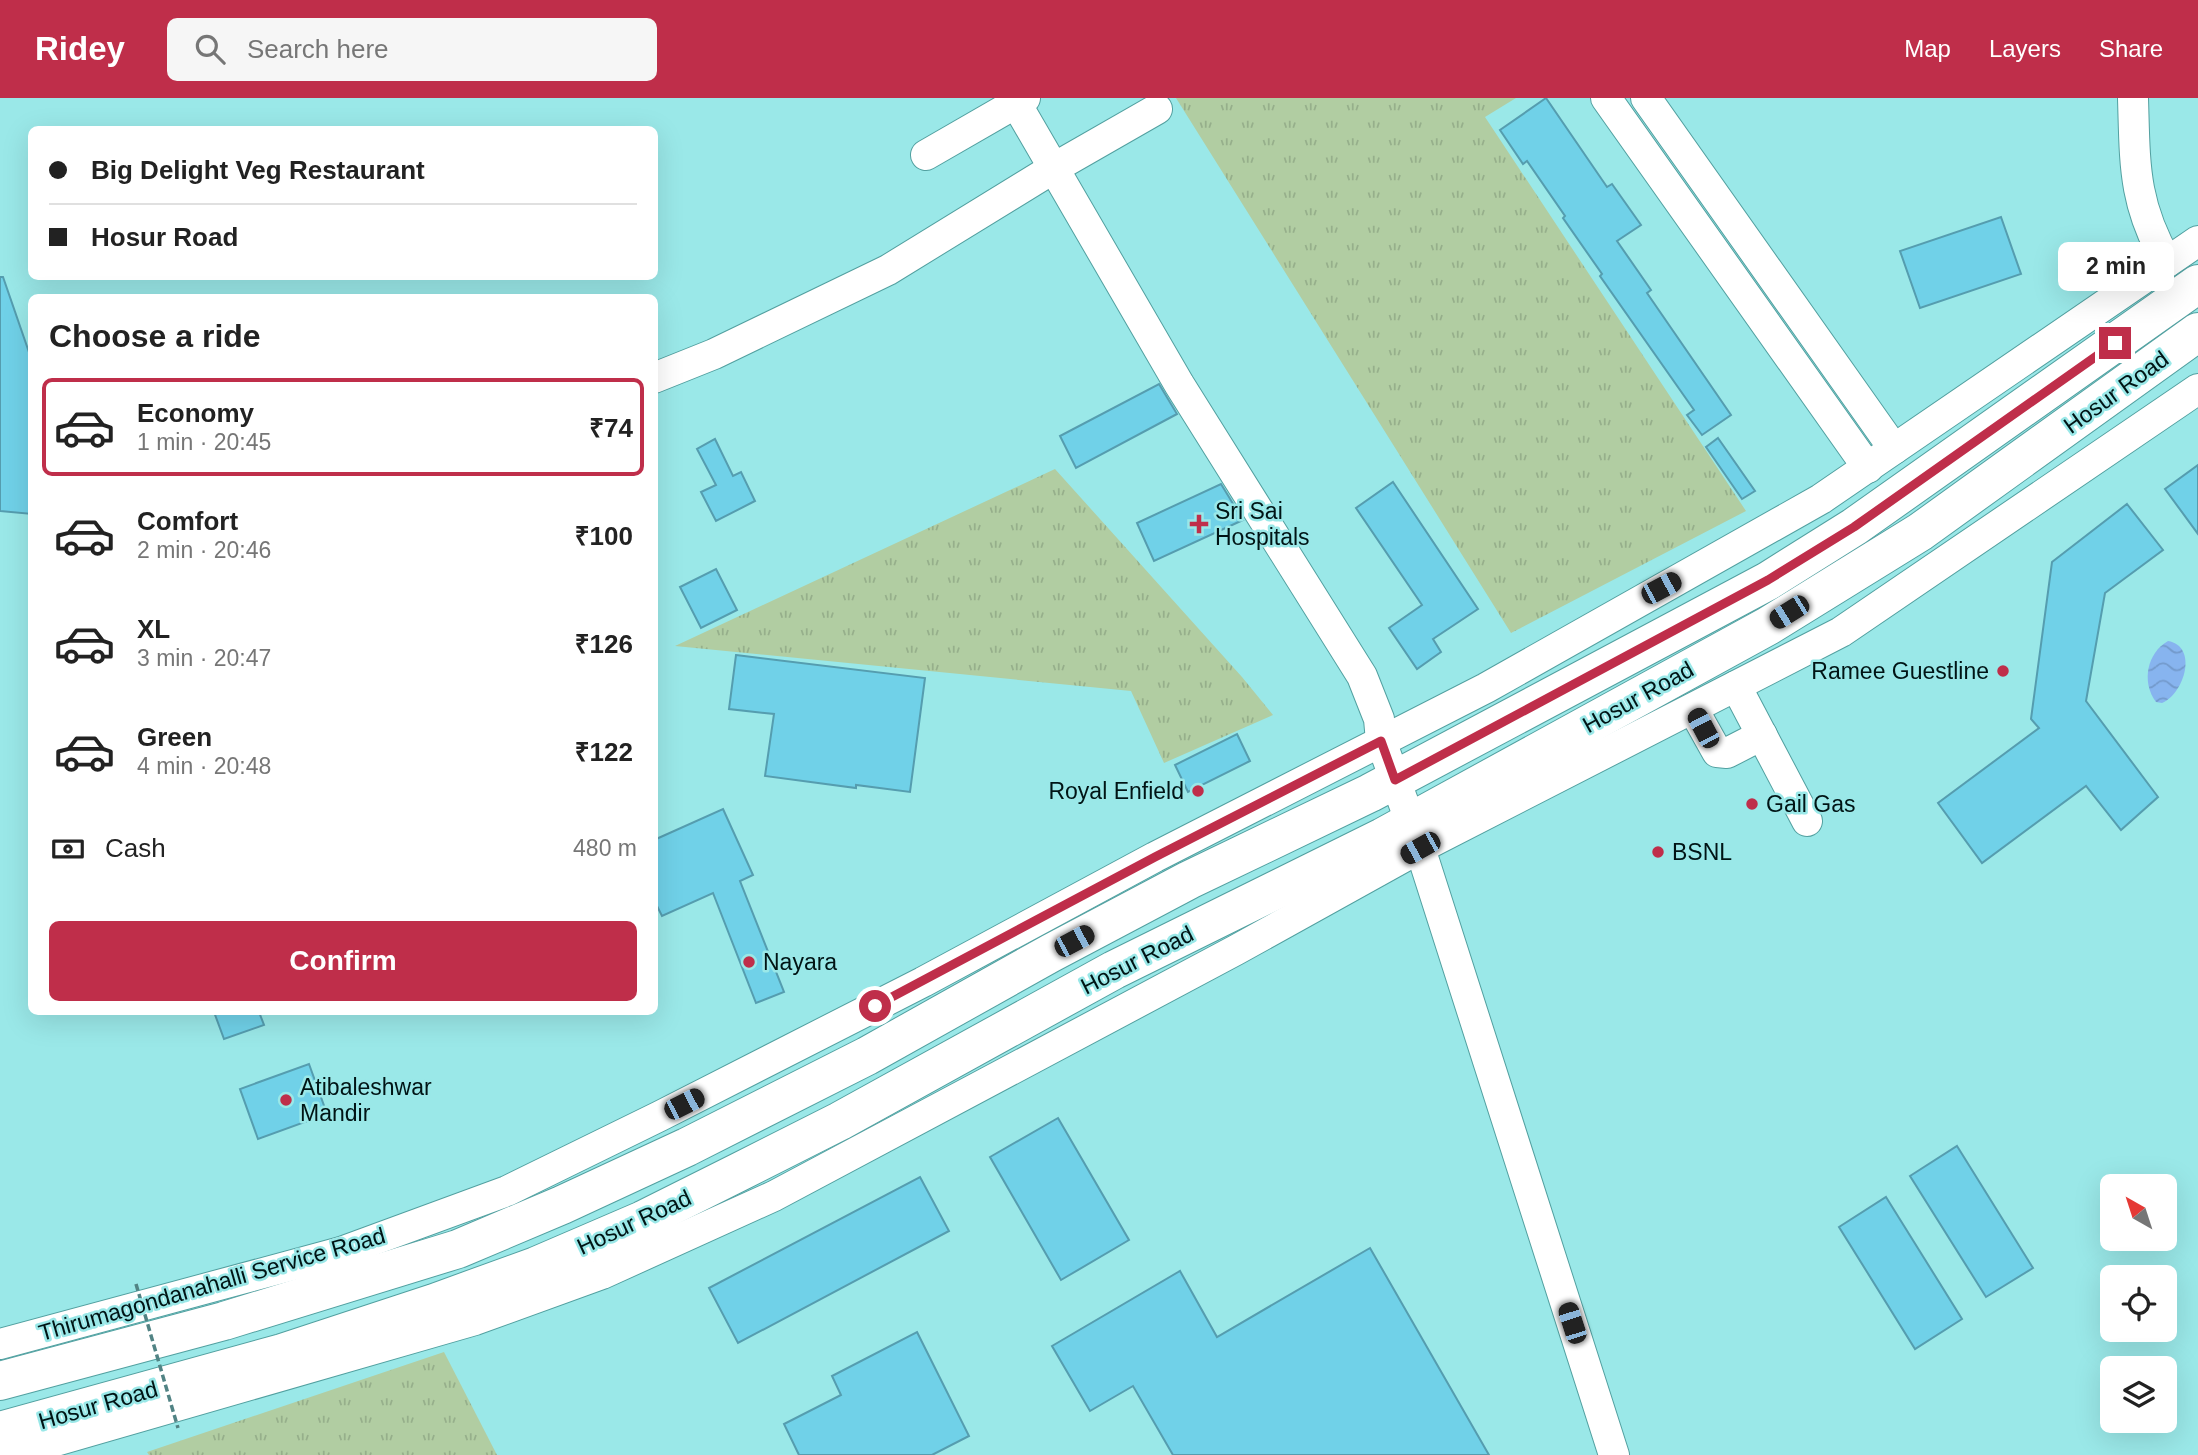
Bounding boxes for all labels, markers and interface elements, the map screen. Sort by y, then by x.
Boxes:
search box [167,18,657,81]
text: Ridey [35,30,125,67]
icon: search [191,30,229,68]
text: Search here [247,34,389,64]
text: Map [1904,35,1951,62]
text: Layers [1989,35,2061,62]
text: Share [2099,35,2163,62]
text: Big Delight Veg Restaurant [91,155,425,185]
text: Hosur Road [91,222,238,252]
callout: 2 min [2057,242,2173,290]
text: 2 min [2086,253,2146,279]
text: Choose a ride [49,318,261,354]
route end [2099,327,2131,359]
street label: Hosur Road [2059,345,2173,439]
icon: car [53,396,116,459]
text: Economy [137,398,254,428]
text: ₹74 [589,413,633,443]
text: 1 min · 20:45 [137,429,271,455]
place label: Sri Sai Hospitals [1215,498,1310,550]
icon: car [53,504,116,567]
text: Comfort [137,506,238,536]
marker: Sri Sai Hospitals [1189,514,1209,534]
text: ₹100 [575,521,633,551]
text: 2 min · 20:46 [137,537,271,563]
car [1638,569,1685,607]
car [1766,592,1813,632]
icon: car [53,612,116,675]
text: XL [137,614,170,644]
text: ₹126 [575,629,633,659]
text: 3 min · 20:47 [137,645,271,671]
street label: Hosur Road [1578,656,1698,738]
place label: Ramee Guestline [1811,658,1989,684]
marker: Ramee Guestline [1995,663,2011,679]
car [1684,705,1723,751]
icon: car [53,720,116,783]
text: Green [137,722,212,752]
text: ₹122 [575,737,633,767]
text: 4 min · 20:48 [137,753,271,779]
place label: Royal Enfield [1048,778,1184,804]
marker: Royal Enfield [1190,783,1206,799]
place label: Gail Gas [1766,791,1855,817]
marker: Gail Gas [1744,796,1760,812]
car [1397,829,1444,867]
icon: cash [49,830,87,868]
text: Cash [105,833,166,863]
text: 480 m [573,835,637,861]
place label: BSNL [1672,839,1732,865]
marker: BSNL [1650,844,1666,860]
button: Confirm [49,921,637,1001]
street label: Hosur Road [1076,921,1198,999]
car [1051,922,1098,960]
place label: Nayara [763,949,837,975]
marker: Nayara [741,954,757,970]
route start [859,990,891,1022]
place label: Atibaleshwar Mandir [300,1074,432,1126]
car [661,1085,708,1123]
marker: Atibaleshwar Mandir [278,1092,294,1108]
north arrow [2100,1174,2177,1251]
map controls [2100,1174,2177,1433]
street label: Hosur Road [573,1184,695,1260]
street label: Thirumagondanahalli Service Road [36,1222,388,1346]
button: locate [2100,1265,2177,1342]
car [1556,1300,1589,1346]
button: layers [2100,1356,2177,1433]
street label: Hosur Road [35,1376,161,1434]

